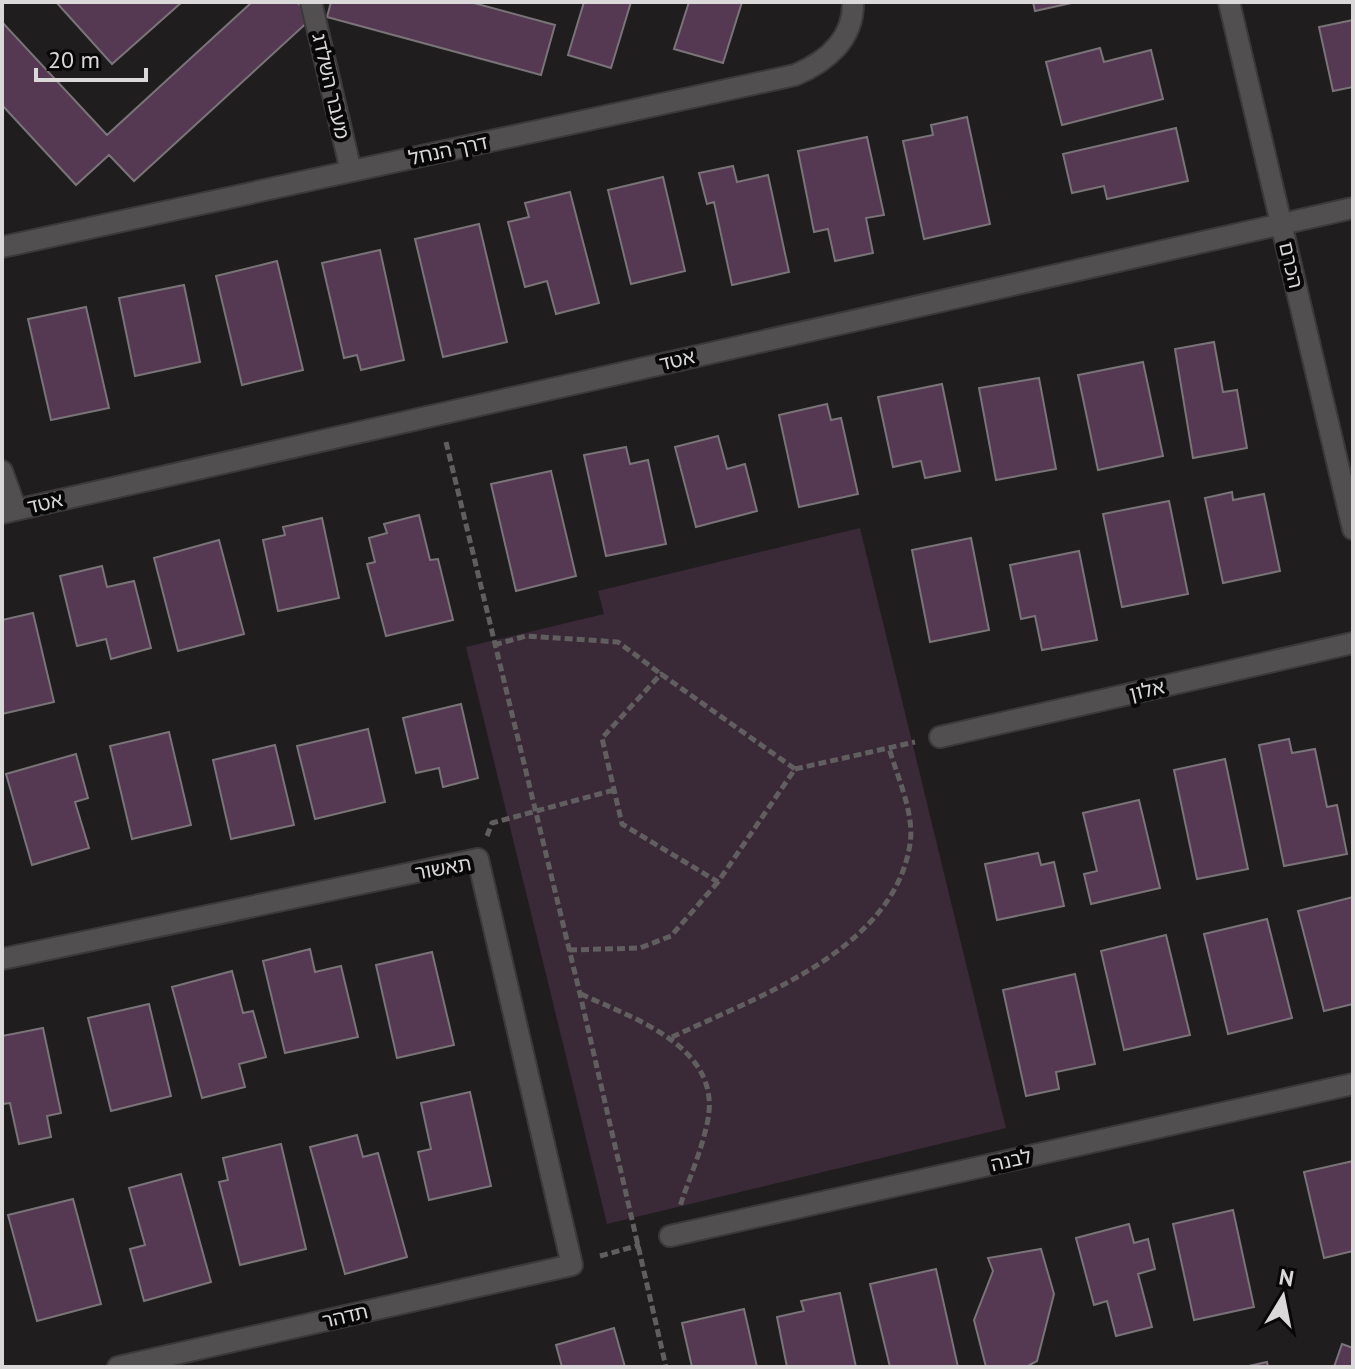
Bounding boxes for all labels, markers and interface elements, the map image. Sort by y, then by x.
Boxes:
street label: מעבר השלדג [306,31,356,141]
scale bar [36,32,146,82]
text: 20 m [48,44,100,75]
street label: דרך הנחל [406,129,490,171]
street label: הכרם [1273,239,1309,291]
street label: אטד [657,343,697,377]
street label: אטד [25,486,65,520]
street label: אלון [1127,673,1167,707]
street label: תאשור [413,850,473,886]
street label: לבנה [988,1143,1034,1177]
north arrow [1243,1257,1323,1337]
text: N [1277,1262,1296,1292]
street label: תדהר [320,1298,370,1334]

